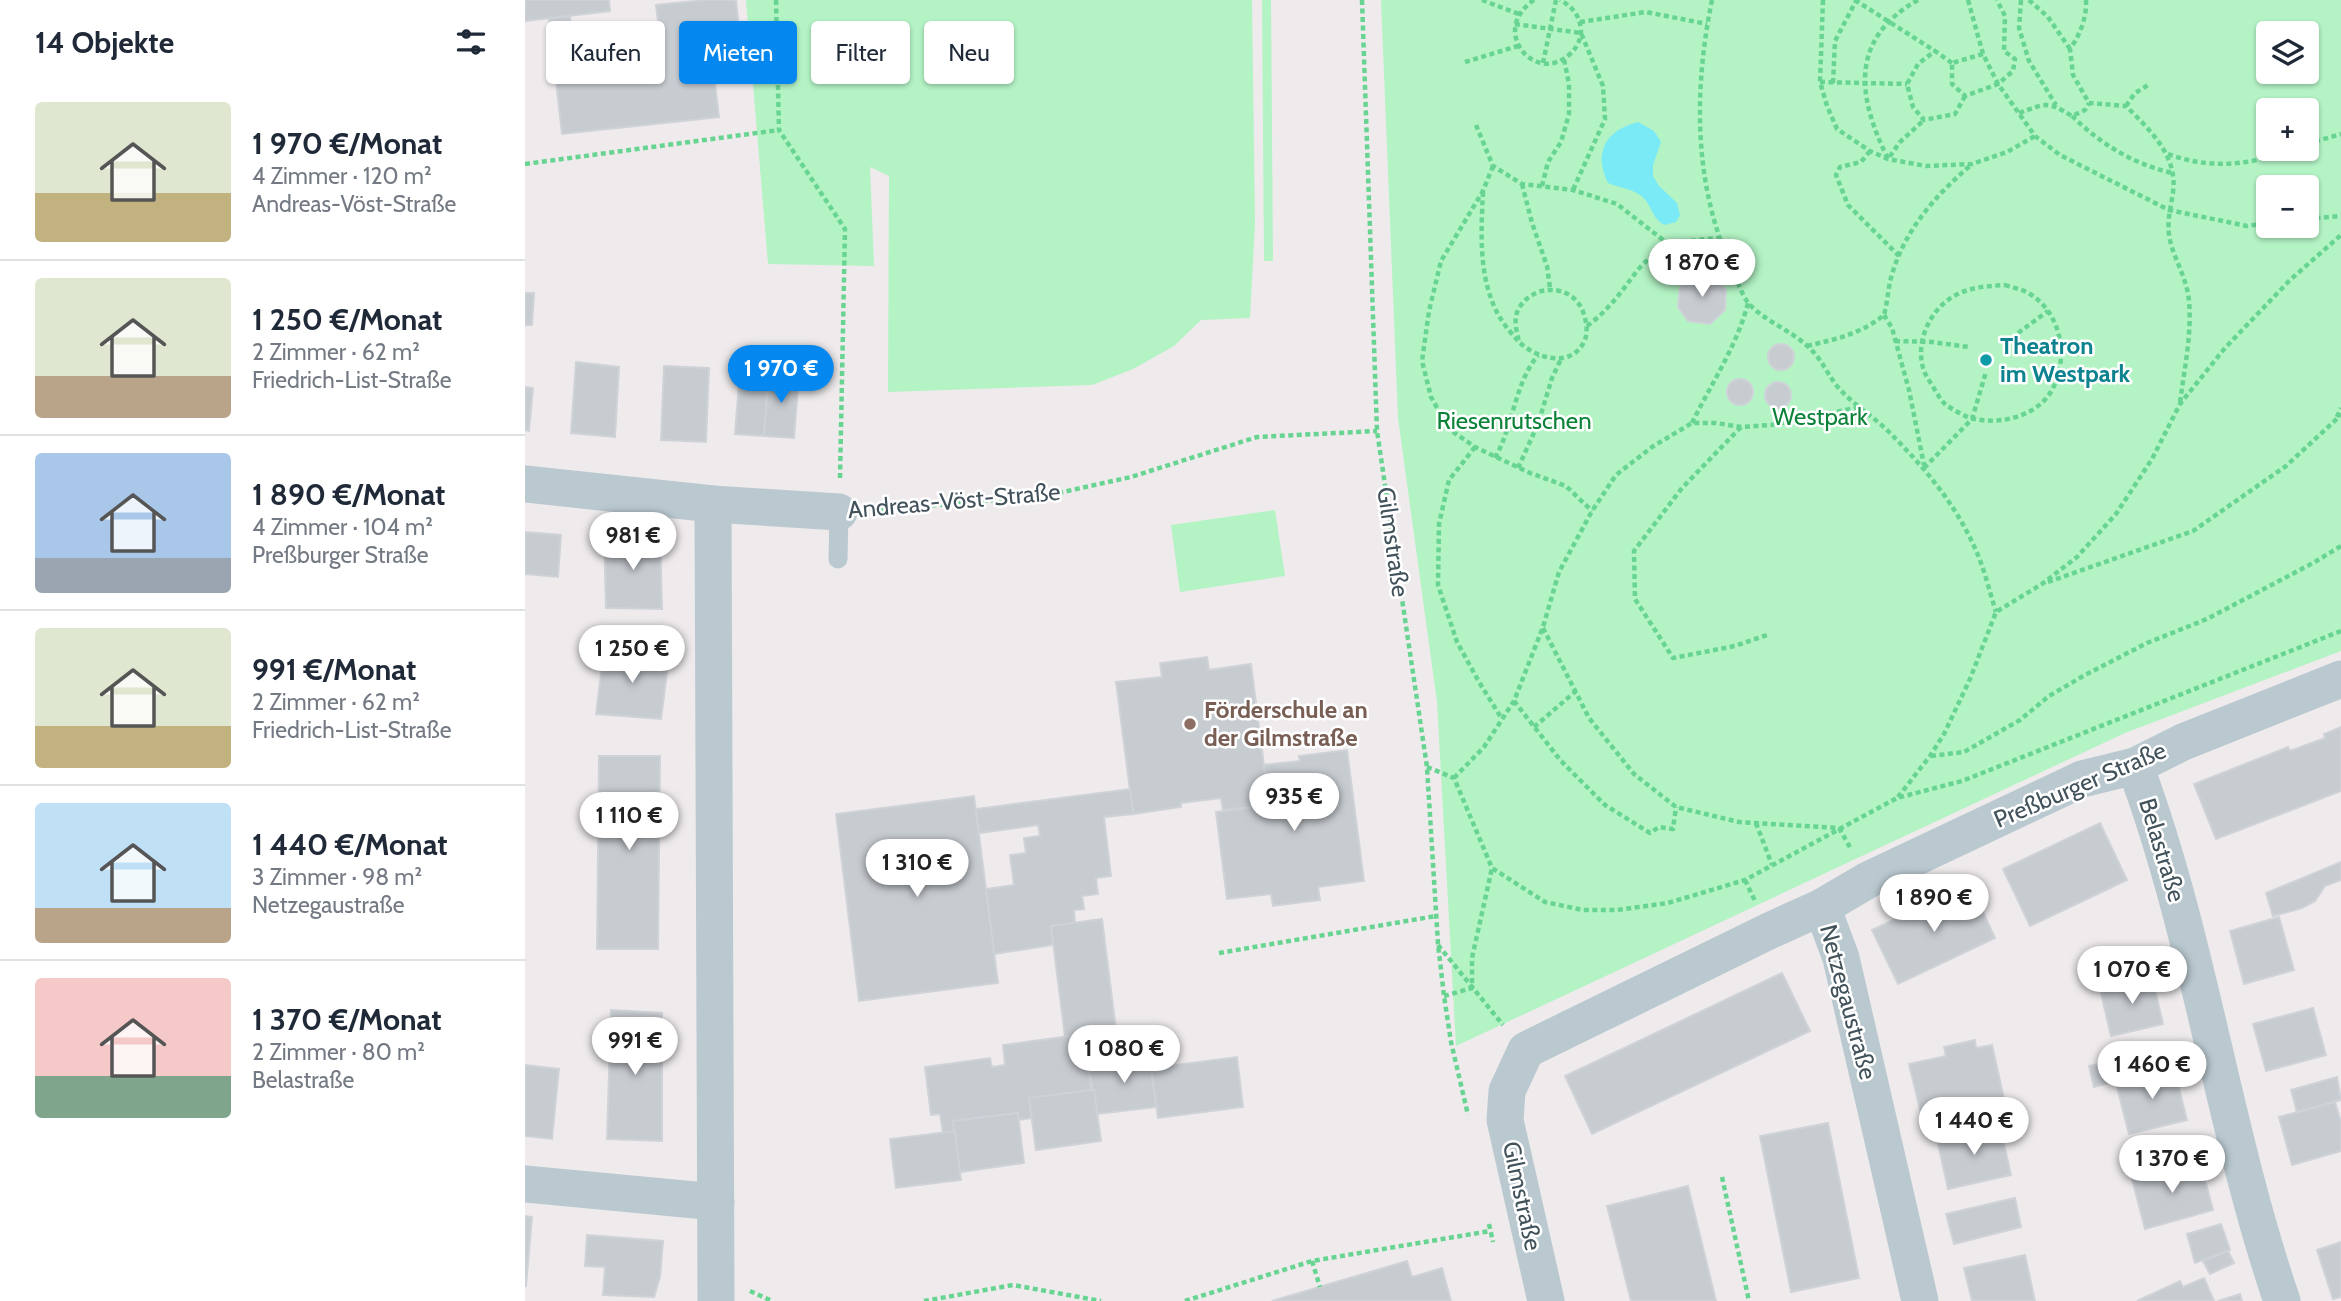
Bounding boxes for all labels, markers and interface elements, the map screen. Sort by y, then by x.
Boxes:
chip: Kaufen [546,21,665,84]
chip: Mieten [679,21,797,84]
chip: Filter [811,21,910,84]
chip: Neu [924,21,1014,84]
map controls [2256,21,2319,238]
button: layers [2256,21,2319,84]
icon: filters [452,23,490,61]
text: 14 Objekte [35,24,174,61]
button: + [2256,98,2319,161]
text: 1 970 €/Monat [252,125,442,162]
icon: home [91,130,175,214]
text: 4 Zimmer · 120 m² [252,162,432,190]
button: − [2256,175,2319,238]
text: Andreas-Vöst-Straße [252,190,456,218]
pin: 1 870 € [1637,240,1767,299]
text: 1 870 € [1664,248,1740,276]
text: 1 250 €/Monat [252,301,442,338]
icon: home [91,306,175,390]
place label: Theatron im Westpark [2000,331,2131,388]
text: 2 Zimmer · 62 m² [252,338,420,366]
pin: 1 970 € [716,346,846,405]
marker: Theatron im Westpark [1978,352,1994,368]
text: 1 970 € [744,354,818,382]
text: Friedrich-List-Straße [252,366,452,394]
park label: Westpark [1772,402,1868,431]
park label: Riesenrutschen [1436,406,1592,435]
text: 1 890 €/Monat [252,476,445,513]
street label: Andreas-Vöst-Straße [846,477,1061,524]
icon: home [91,481,175,565]
street label: Gilmstraße [1371,485,1416,599]
pin: 981 € [584,512,682,572]
text: 4 Zimmer · 104 m² [252,513,433,541]
text: 981 € [605,521,661,549]
text: Preßburger Straße [252,541,429,569]
pin: 1 250 € [567,626,697,685]
text: 1 250 € [595,634,669,662]
text: 991 €/Monat [252,651,416,688]
icon: home [91,656,175,740]
text: 2 Zimmer · 62 m² [252,688,420,716]
place label: Förderschule an der Gilmstraße [1204,695,1368,752]
text: Friedrich-List-Straße [252,716,452,744]
marker: Förderschule an der Gilmstraße [1182,716,1198,732]
street label: Preßburger Straße [1989,735,2170,834]
pin: 935 € [1245,774,1343,833]
text: 935 € [1265,782,1323,810]
pin: 1 110 € [564,792,694,852]
street label: Belastraße [2133,795,2192,905]
text: 1 110 € [596,801,662,829]
text: 1 440 €/Monat [252,826,448,863]
icon: home [91,831,175,915]
pin: 1 310 € [852,839,982,899]
text: 1 310 € [882,848,952,876]
text: 3 Zimmer · 98 m² [252,863,422,891]
pin: 1 890 € [1869,874,1999,934]
text: 1 890 € [1896,883,1972,911]
text: Netzegaustraße [252,891,405,919]
street label: Netzegaustraße [1814,921,1883,1083]
pin: 1 070 € [2067,946,2197,1006]
text: 1 070 € [2093,955,2171,983]
text: 1 370 €/Monat [252,1001,442,1038]
icon: home [91,1006,175,1090]
pin: 991 € [586,1018,684,1077]
text: 991 € [608,1026,662,1054]
pin: 1 080 € [1059,1026,1189,1085]
text: 1 080 € [1084,1034,1164,1062]
text: 2 Zimmer · 80 m² [252,1038,425,1066]
pin: 1 460 € [2087,1042,2217,1101]
text: 1 460 € [2113,1050,2191,1078]
text: Belastraße [252,1066,354,1094]
pin: 1 440 € [1909,1098,2039,1157]
text: 1 440 € [1935,1106,2013,1134]
pin: 1 370 € [2107,1136,2237,1195]
street label: Gilmstraße [1497,1139,1548,1253]
text: 1 370 € [2135,1144,2209,1172]

